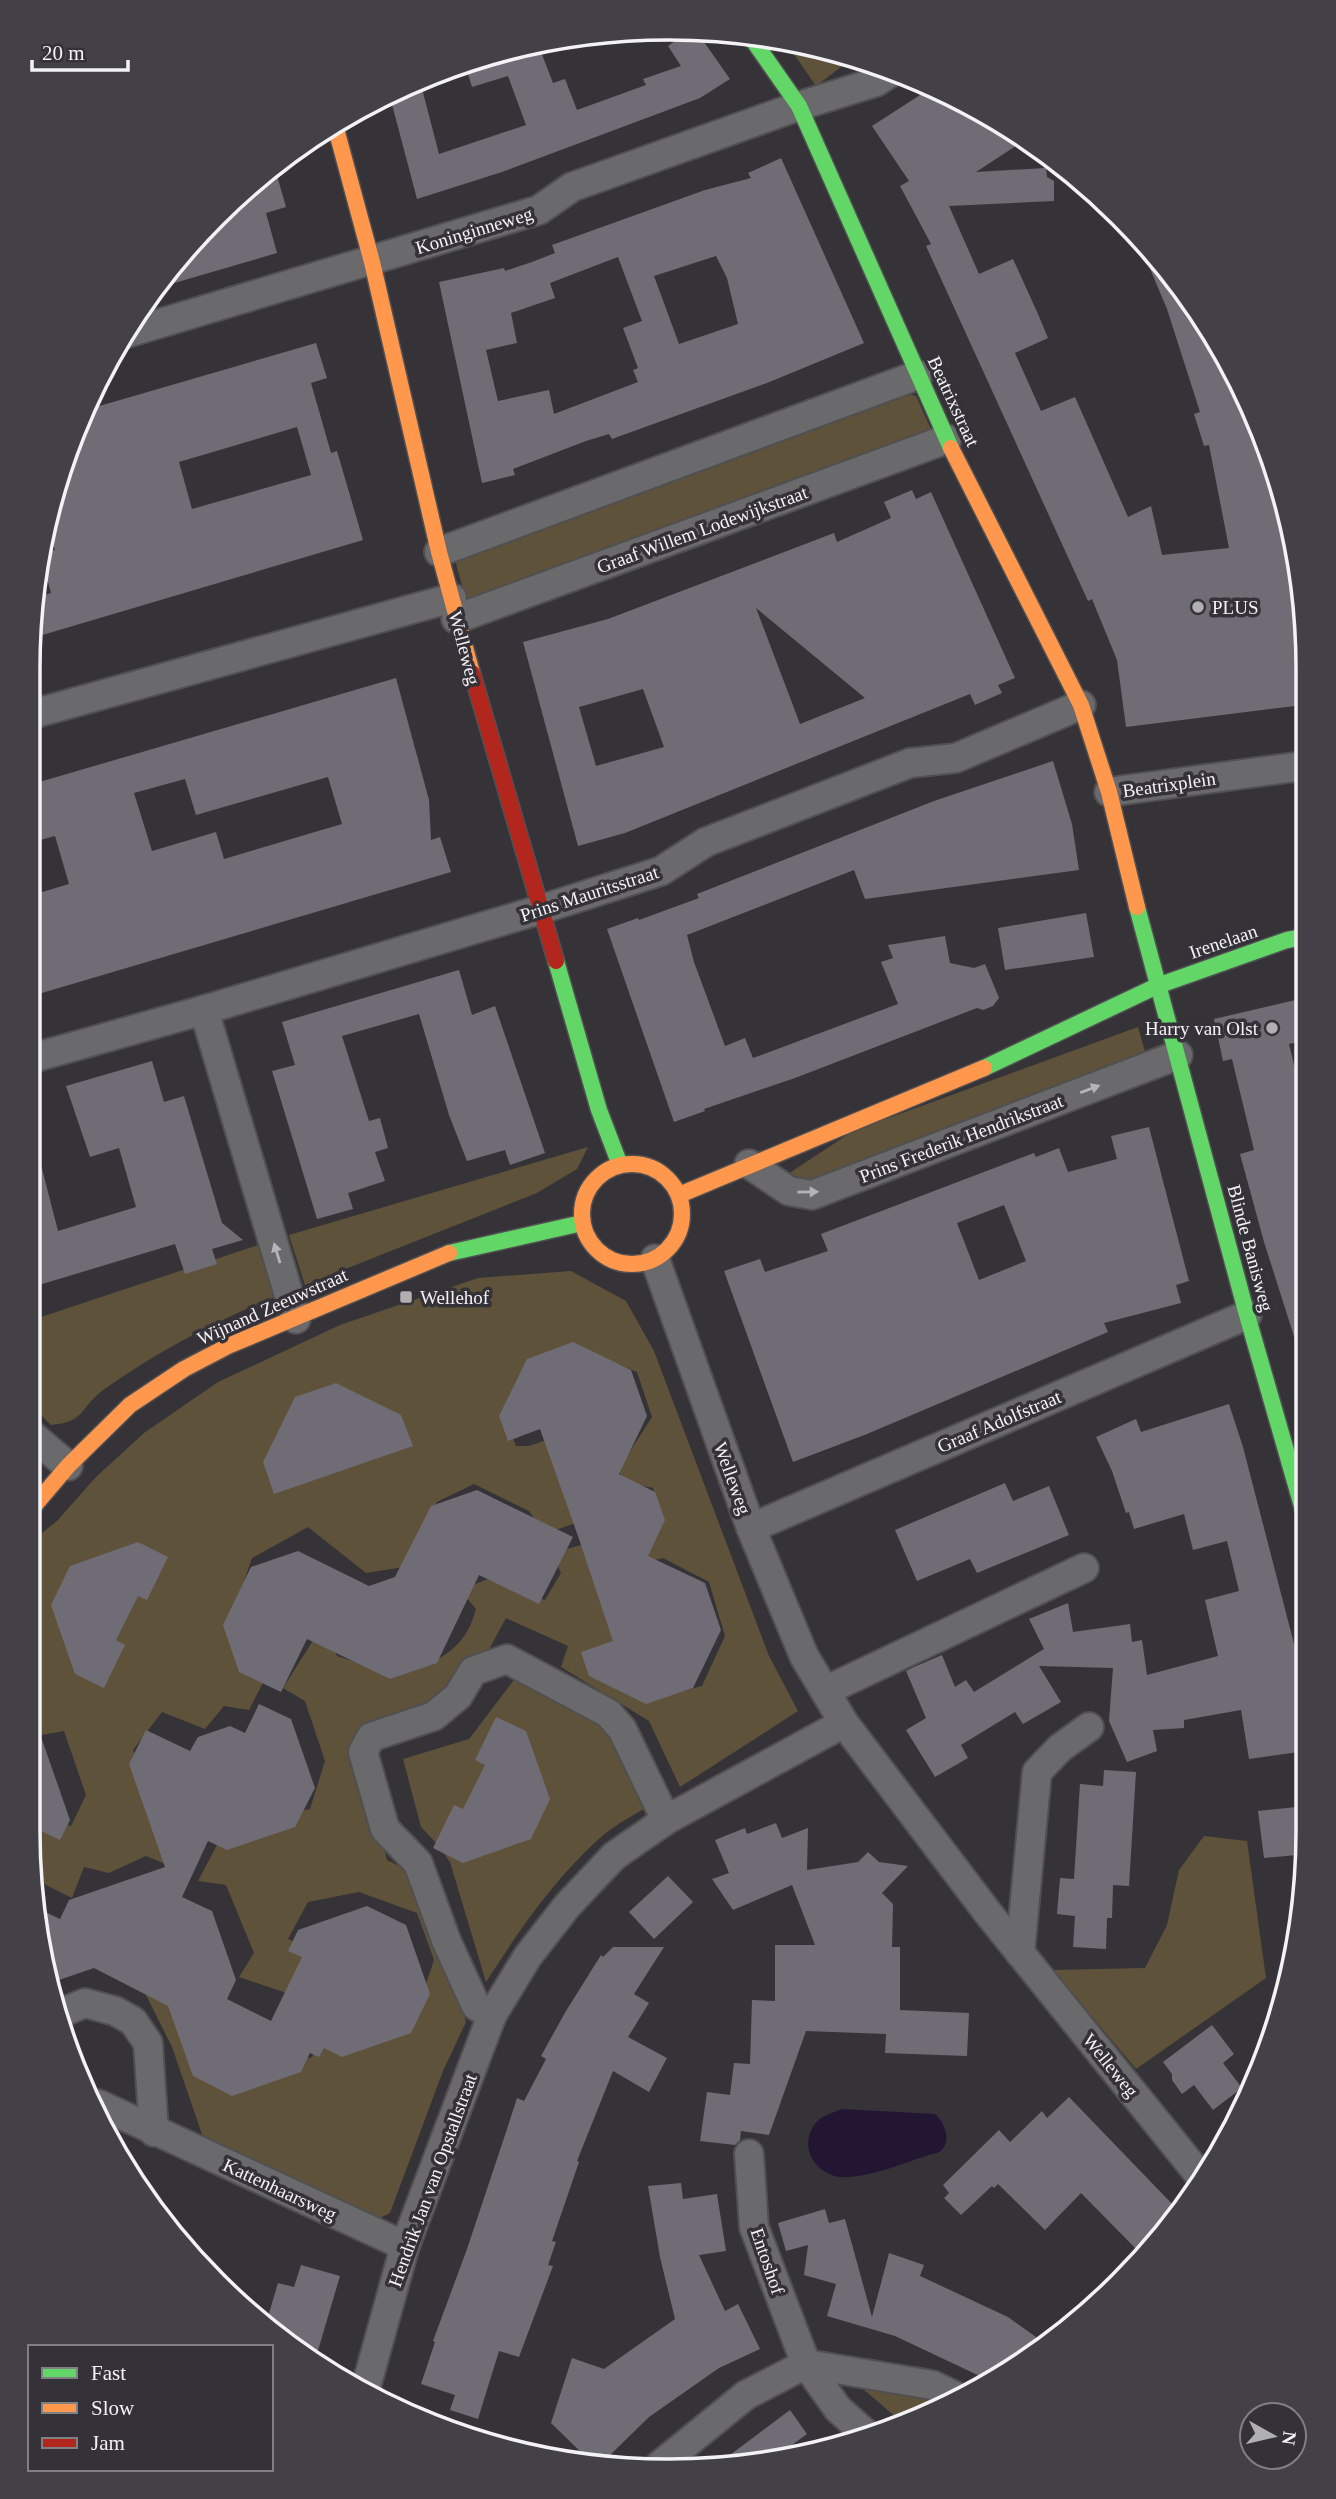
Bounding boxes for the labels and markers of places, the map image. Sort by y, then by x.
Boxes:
place label: PLUS [1212,597,1258,618]
marker: PLUS [1190,599,1206,615]
place label: Harry van Olst [1145,1018,1259,1039]
marker: Harry van Olst [1264,1020,1280,1036]
place label: Wellehof [420,1287,490,1308]
marker: Wellehof [398,1289,414,1305]

